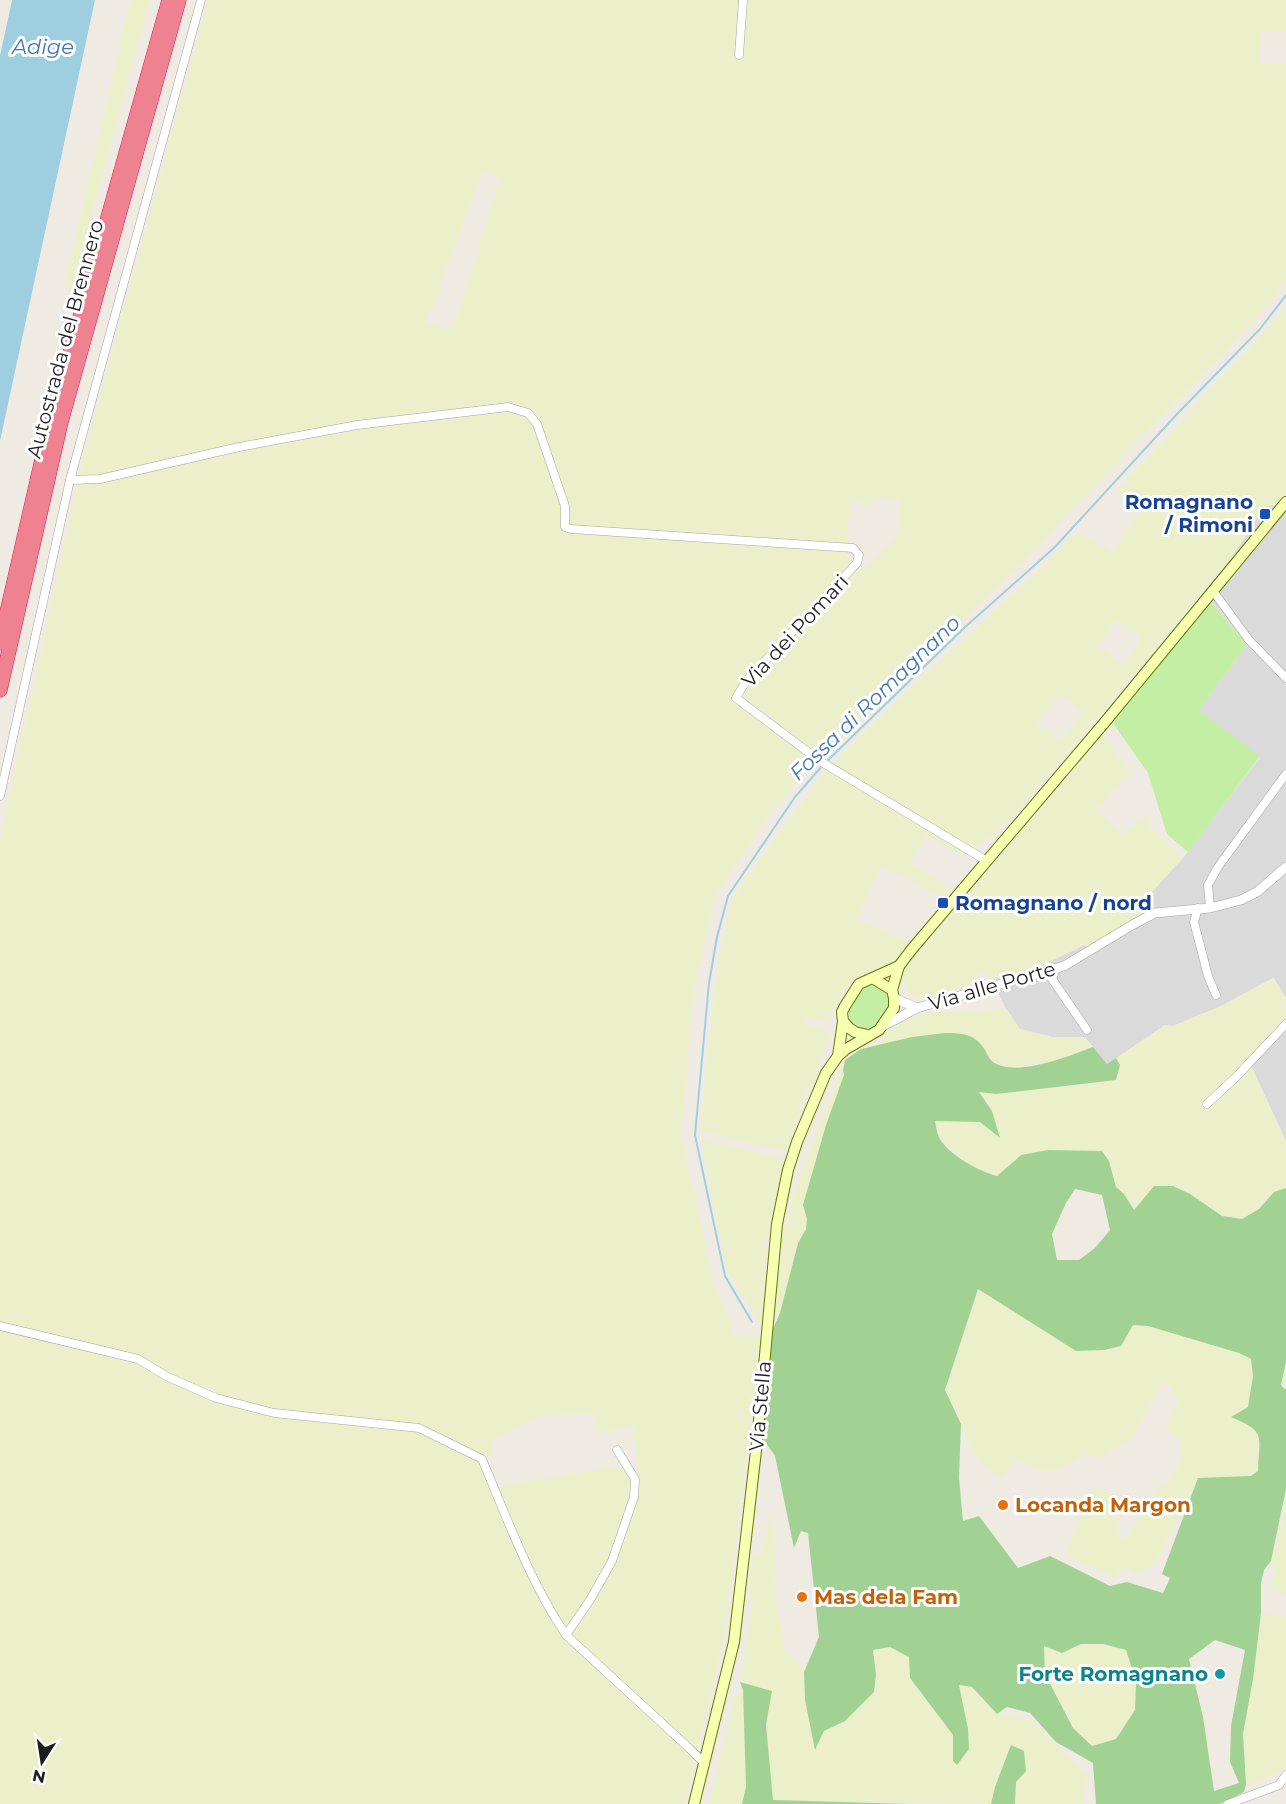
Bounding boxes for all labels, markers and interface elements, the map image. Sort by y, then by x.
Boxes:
water label: Adige [10,34,74,59]
street label: Autostrada del Brennero [22,217,108,461]
place label: Romagnano / Rimoni [1125,490,1253,537]
marker: Romagnano / Rimoni [1258,507,1272,521]
street label: Via dei Pomari [737,570,853,692]
water label: Fossa di Romagnano [784,610,965,785]
place label: Romagnano / nord [955,891,1152,915]
marker: Romagnano / nord [936,896,950,910]
street label: Via alle Porte [926,956,1058,1016]
street label: Via Stella [744,1360,776,1452]
place label: Locanda Margon [1015,1493,1191,1517]
marker: Locanda Margon [996,1498,1010,1512]
place label: Mas dela Fam [814,1585,958,1609]
marker: Mas dela Fam [795,1590,809,1604]
place label: Forte Romagnano [1018,1662,1208,1686]
marker: Forte Romagnano [1213,1667,1227,1681]
north arrow [12,1732,72,1792]
text: N [31,1766,47,1787]

